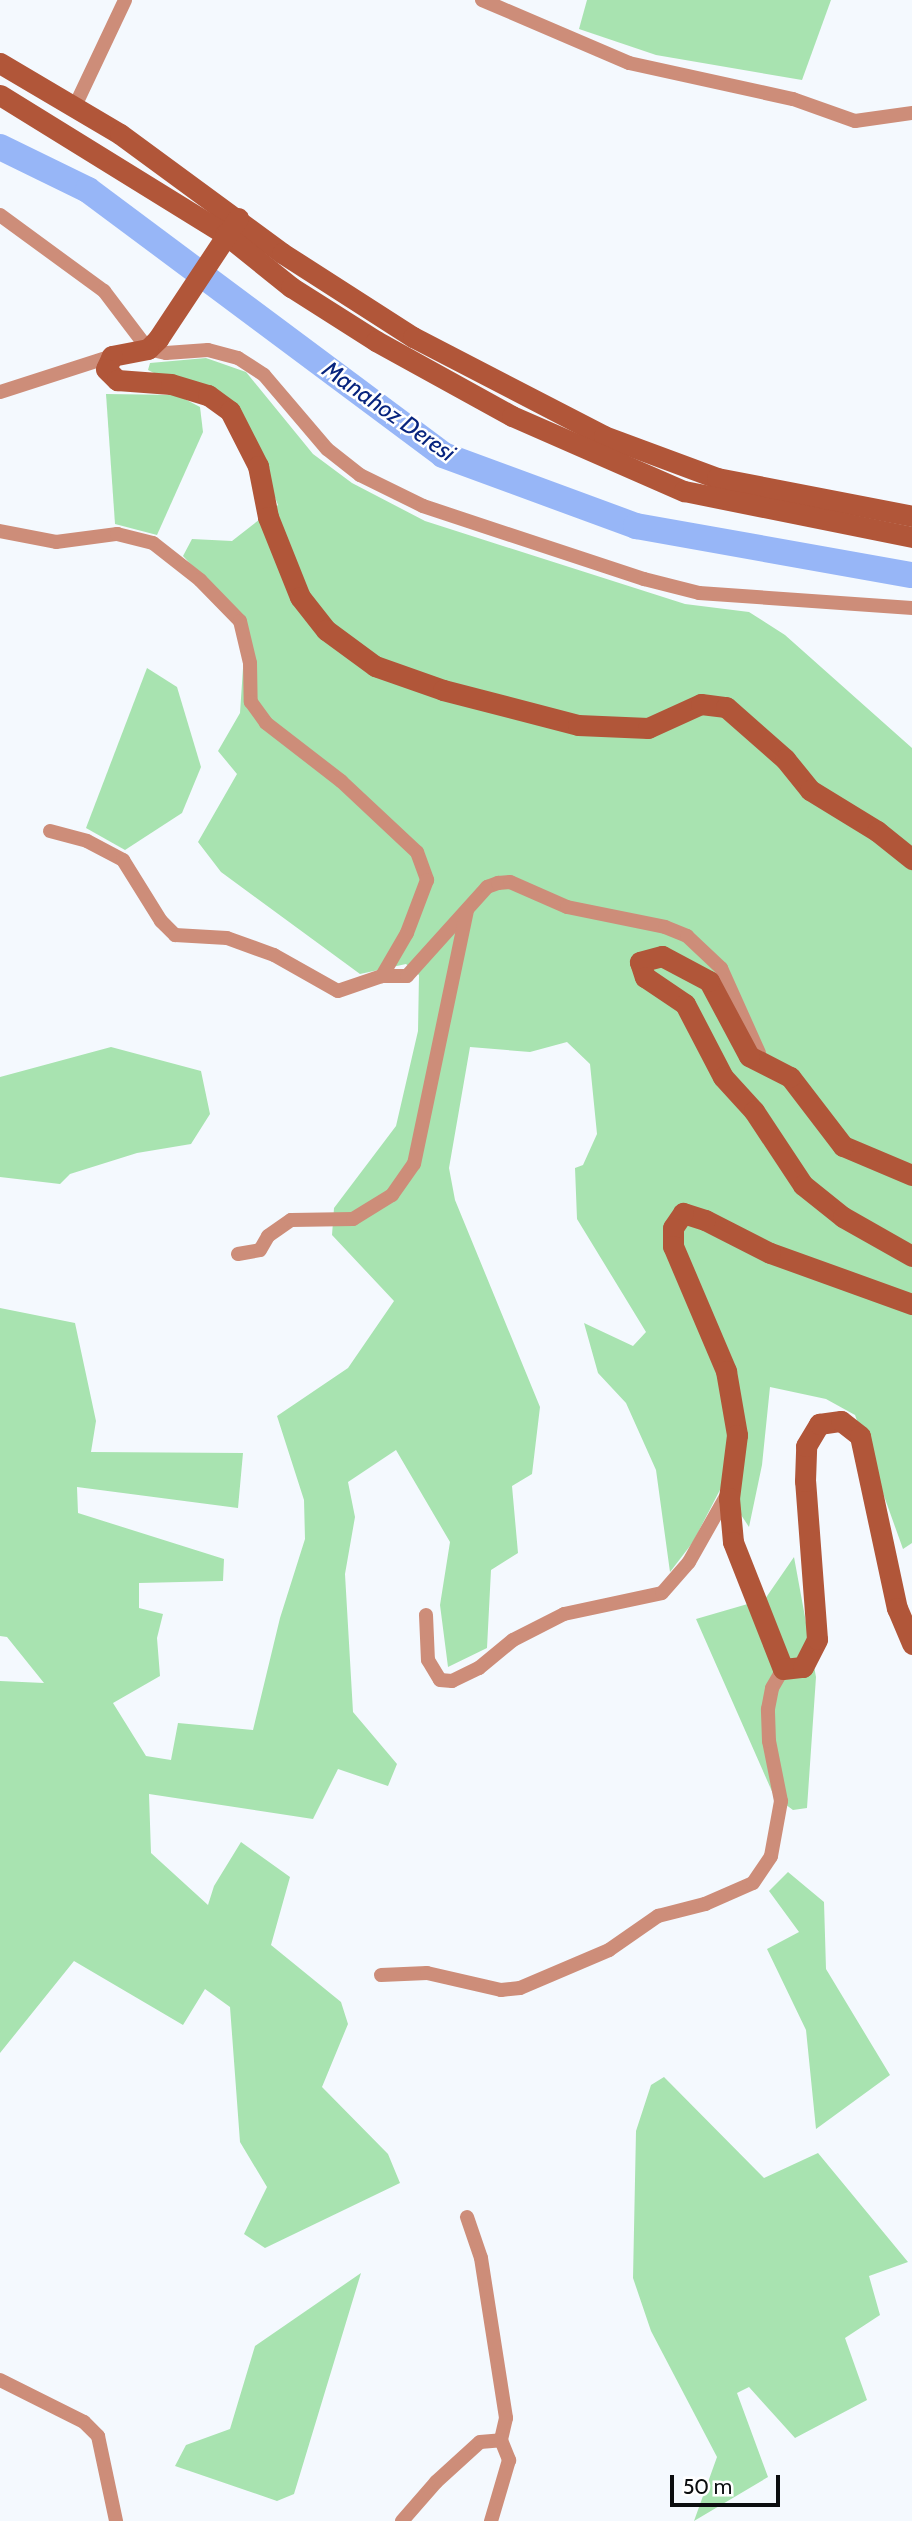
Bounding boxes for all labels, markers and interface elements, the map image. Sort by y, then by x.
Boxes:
water label: Manahoz Deresi [317,355,461,467]
scale bar [674,2462,784,2506]
text: 50 m [683,2474,732,2499]

